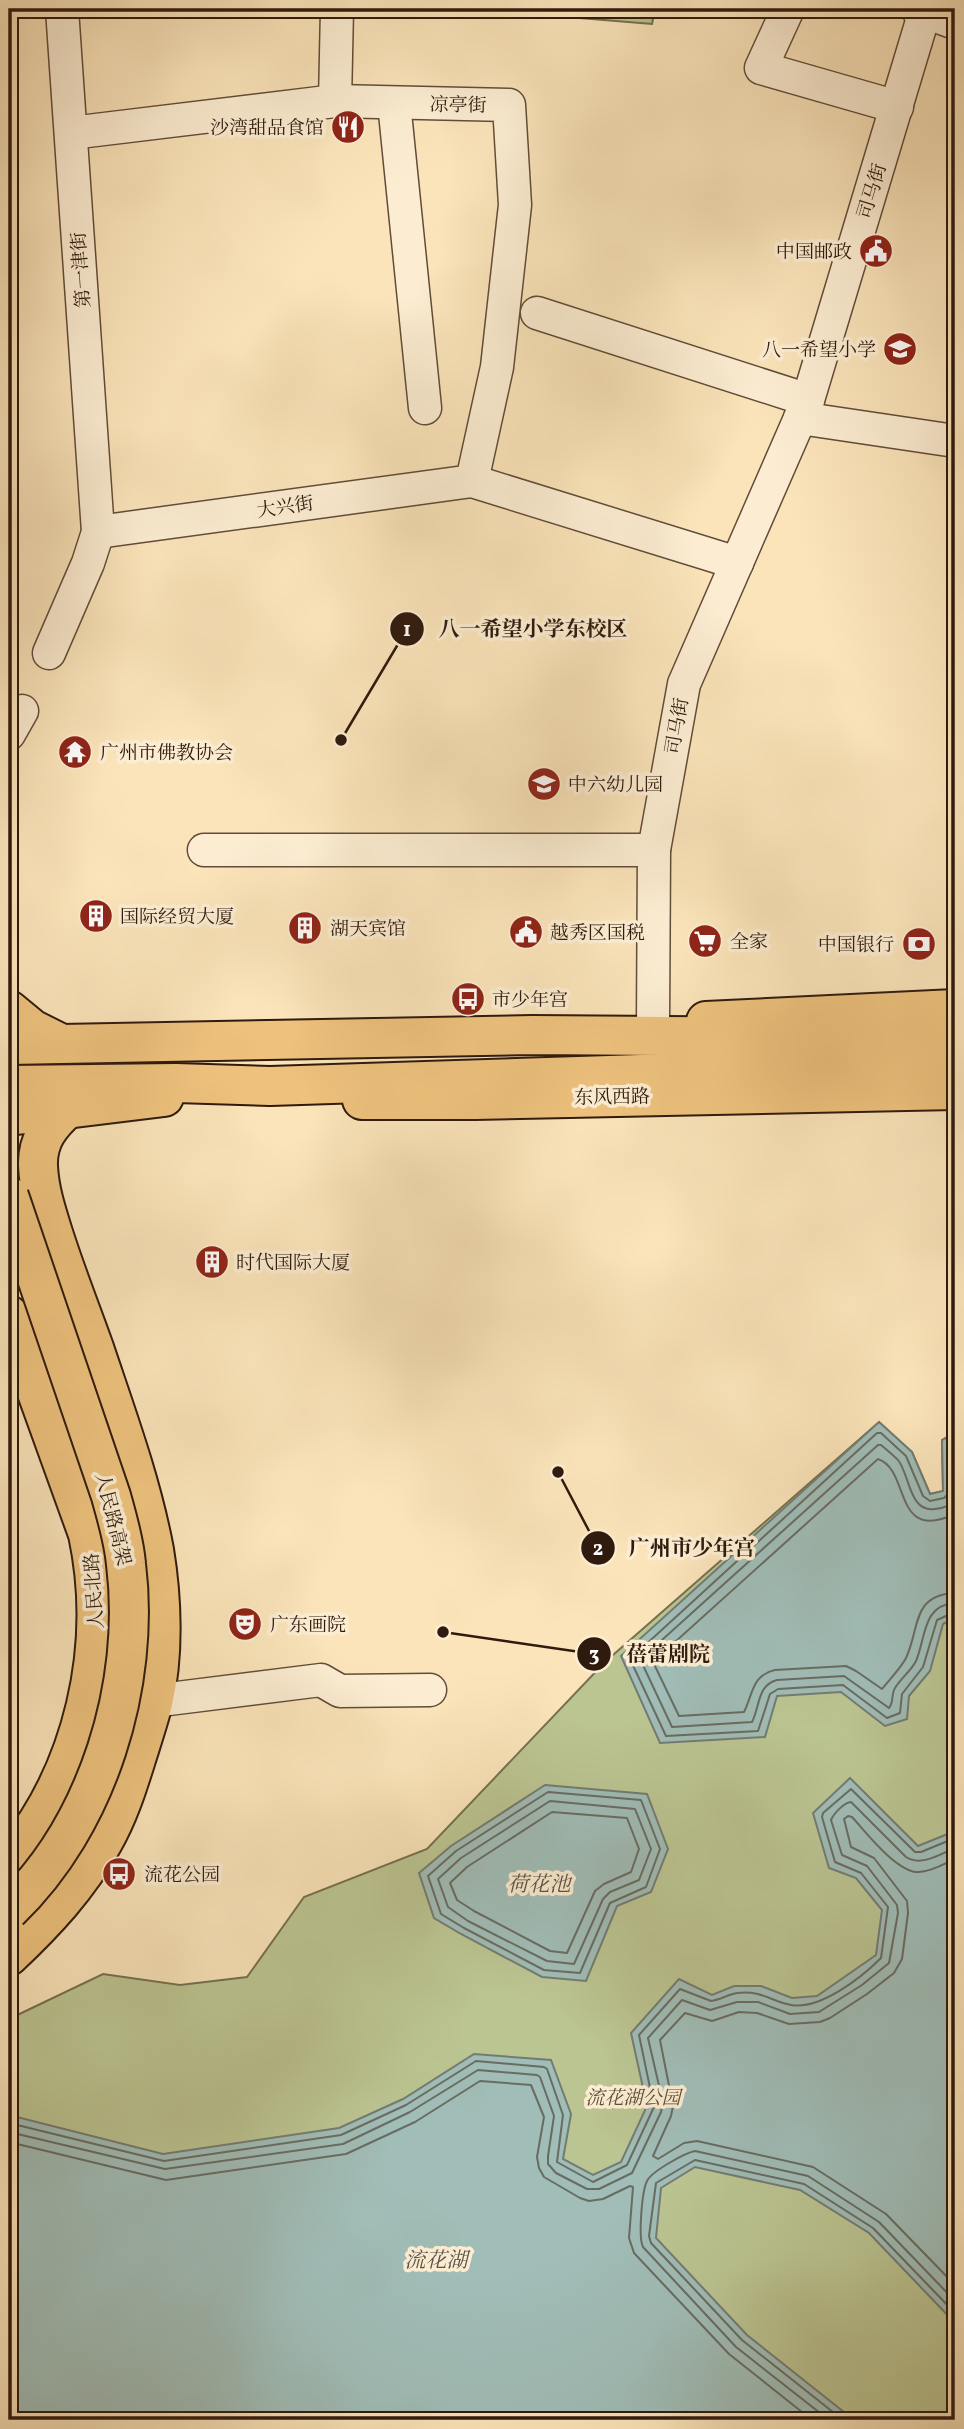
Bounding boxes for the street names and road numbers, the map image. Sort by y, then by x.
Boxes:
street label: 凉亭街 [429,93,487,119]
street label: 司马街 [852,161,894,223]
street label: 第一津街 [66,231,98,309]
street label: 大兴街 [255,491,315,525]
street label: 司马街 [660,696,696,757]
street label: 东风西路 [574,1084,650,1112]
street label: 人民路高架 [88,1470,136,1569]
street label: 人民北路 [79,1552,111,1630]

